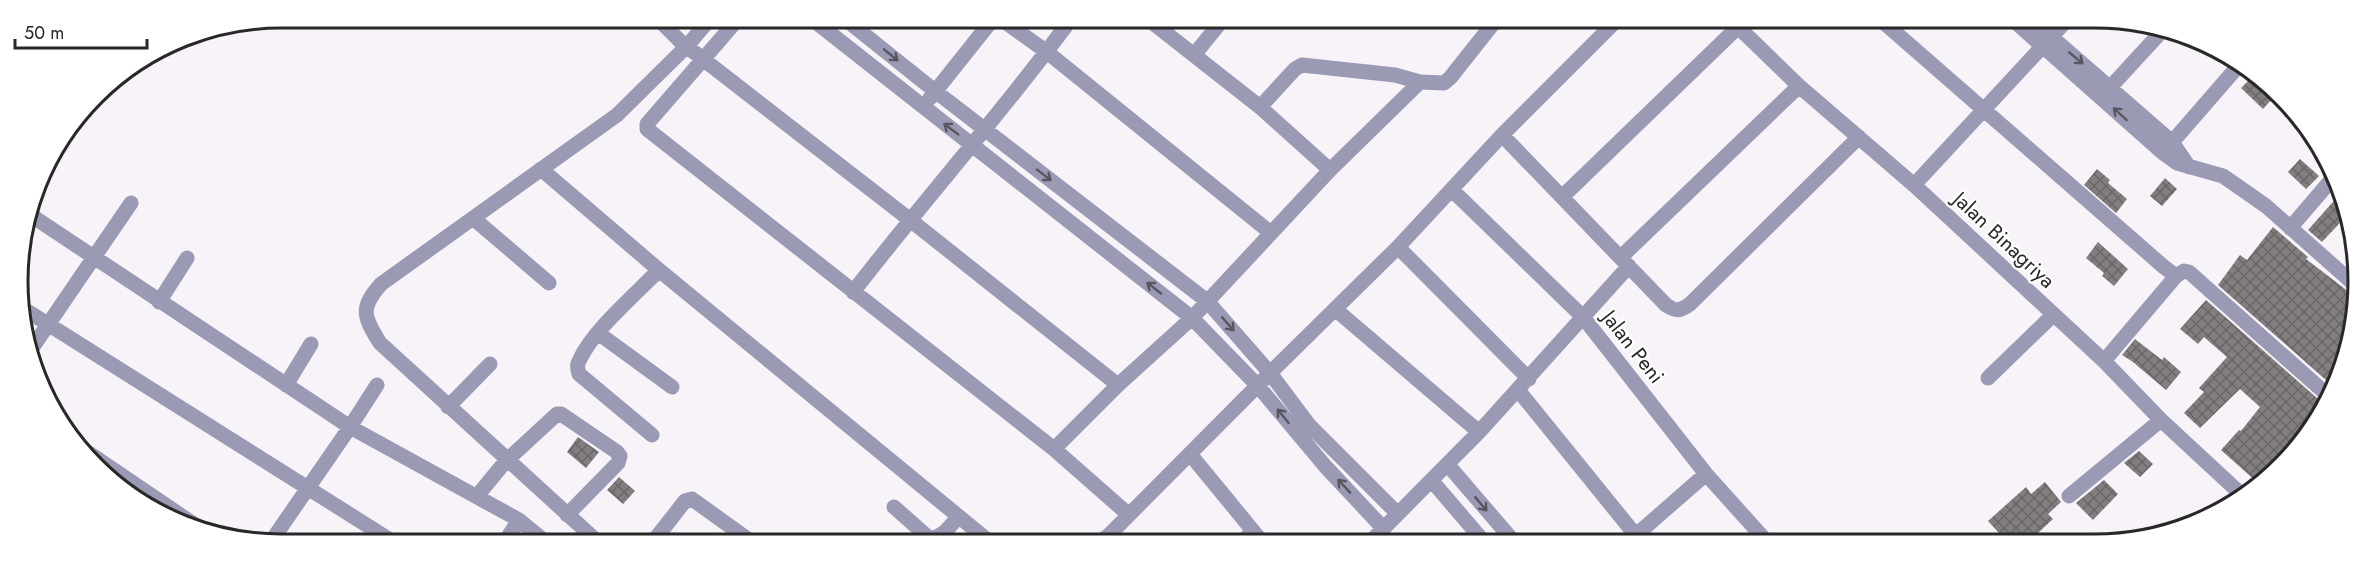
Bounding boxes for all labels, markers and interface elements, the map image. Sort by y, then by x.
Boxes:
scale bar [15,12,147,50]
text: 50 m [24,20,64,46]
one-way arrow [882,49,898,62]
one-way arrow [2068,51,2083,65]
one-way arrow [2113,107,2128,121]
one-way arrow [943,123,959,136]
one-way arrow [1036,169,1052,182]
street label: Jalan Binagriya [1944,183,2062,295]
one-way arrow [1147,282,1163,295]
street label: Jalan Peni [1593,302,1671,390]
one-way arrow [1221,317,1235,332]
one-way arrow [1276,409,1290,424]
one-way arrow [1337,479,1351,494]
one-way arrow [1475,496,1488,512]

